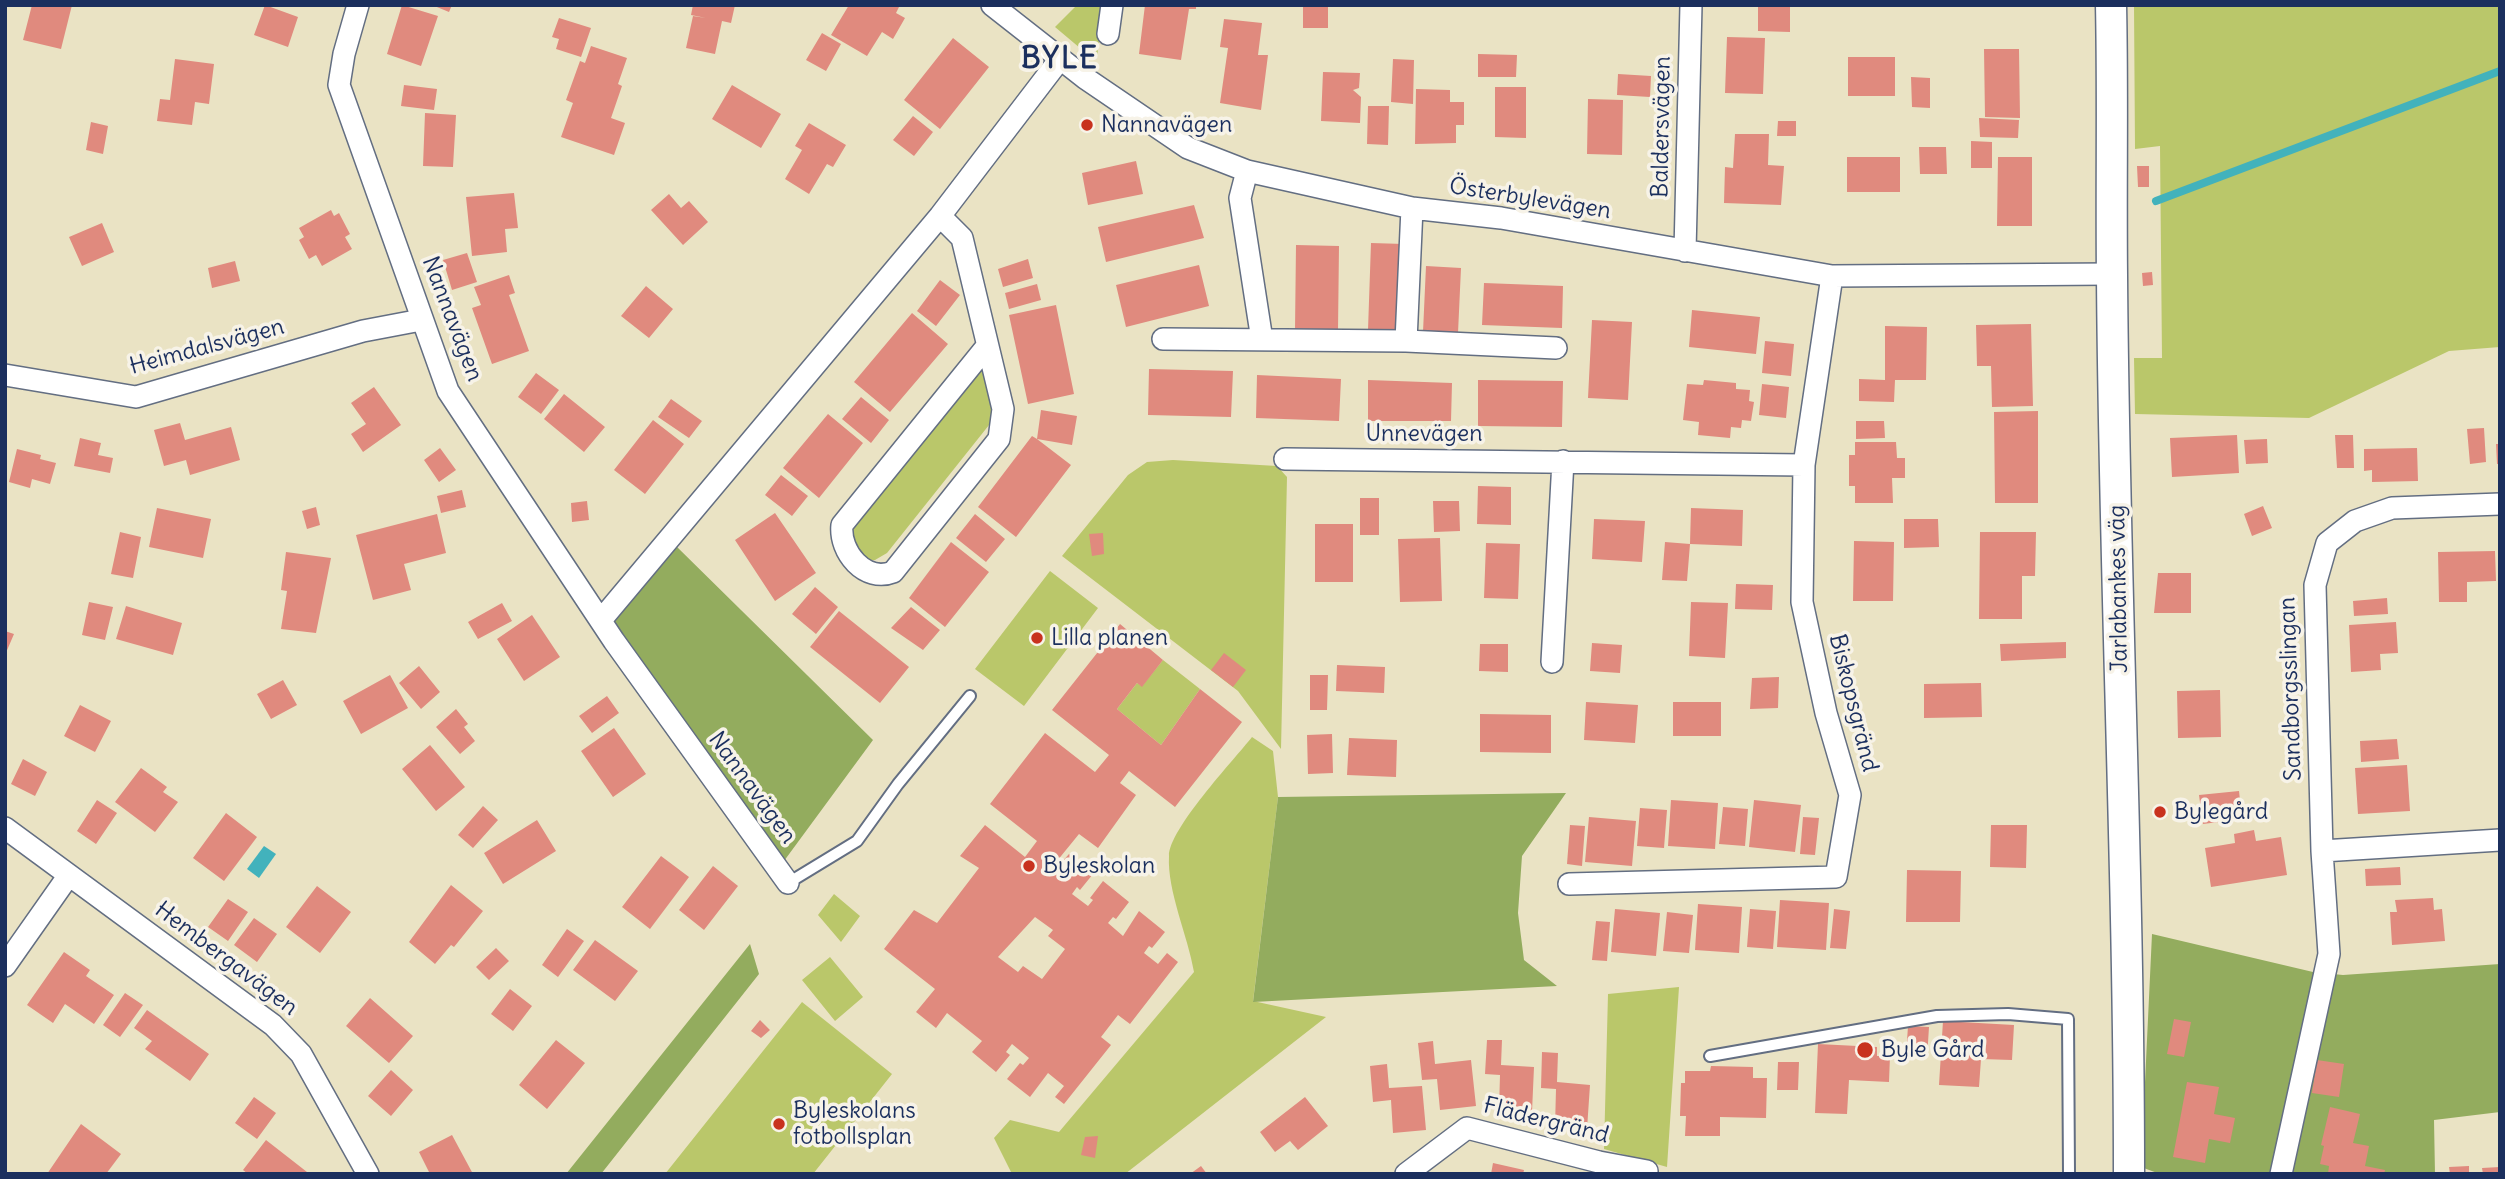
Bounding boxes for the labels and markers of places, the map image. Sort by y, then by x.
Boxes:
place label: Nannavägen [1101,111,1232,139]
marker: Nannavägen [1079,117,1095,133]
place label: Lilla planen [1051,624,1168,652]
marker: Lilla planen [1029,630,1045,646]
place label: Bylegård [2174,798,2268,826]
marker: Bylegård [2152,804,2168,820]
place label: Byleskolan [1043,852,1155,880]
marker: Byleskolan [1021,858,1037,874]
place label: Byle Gård [1881,1036,1985,1064]
marker: Byle Gård [1855,1040,1875,1060]
place label: Byleskolans fotbollsplan [793,1097,916,1151]
marker: Byleskolans fotbollsplan [771,1116,787,1132]

